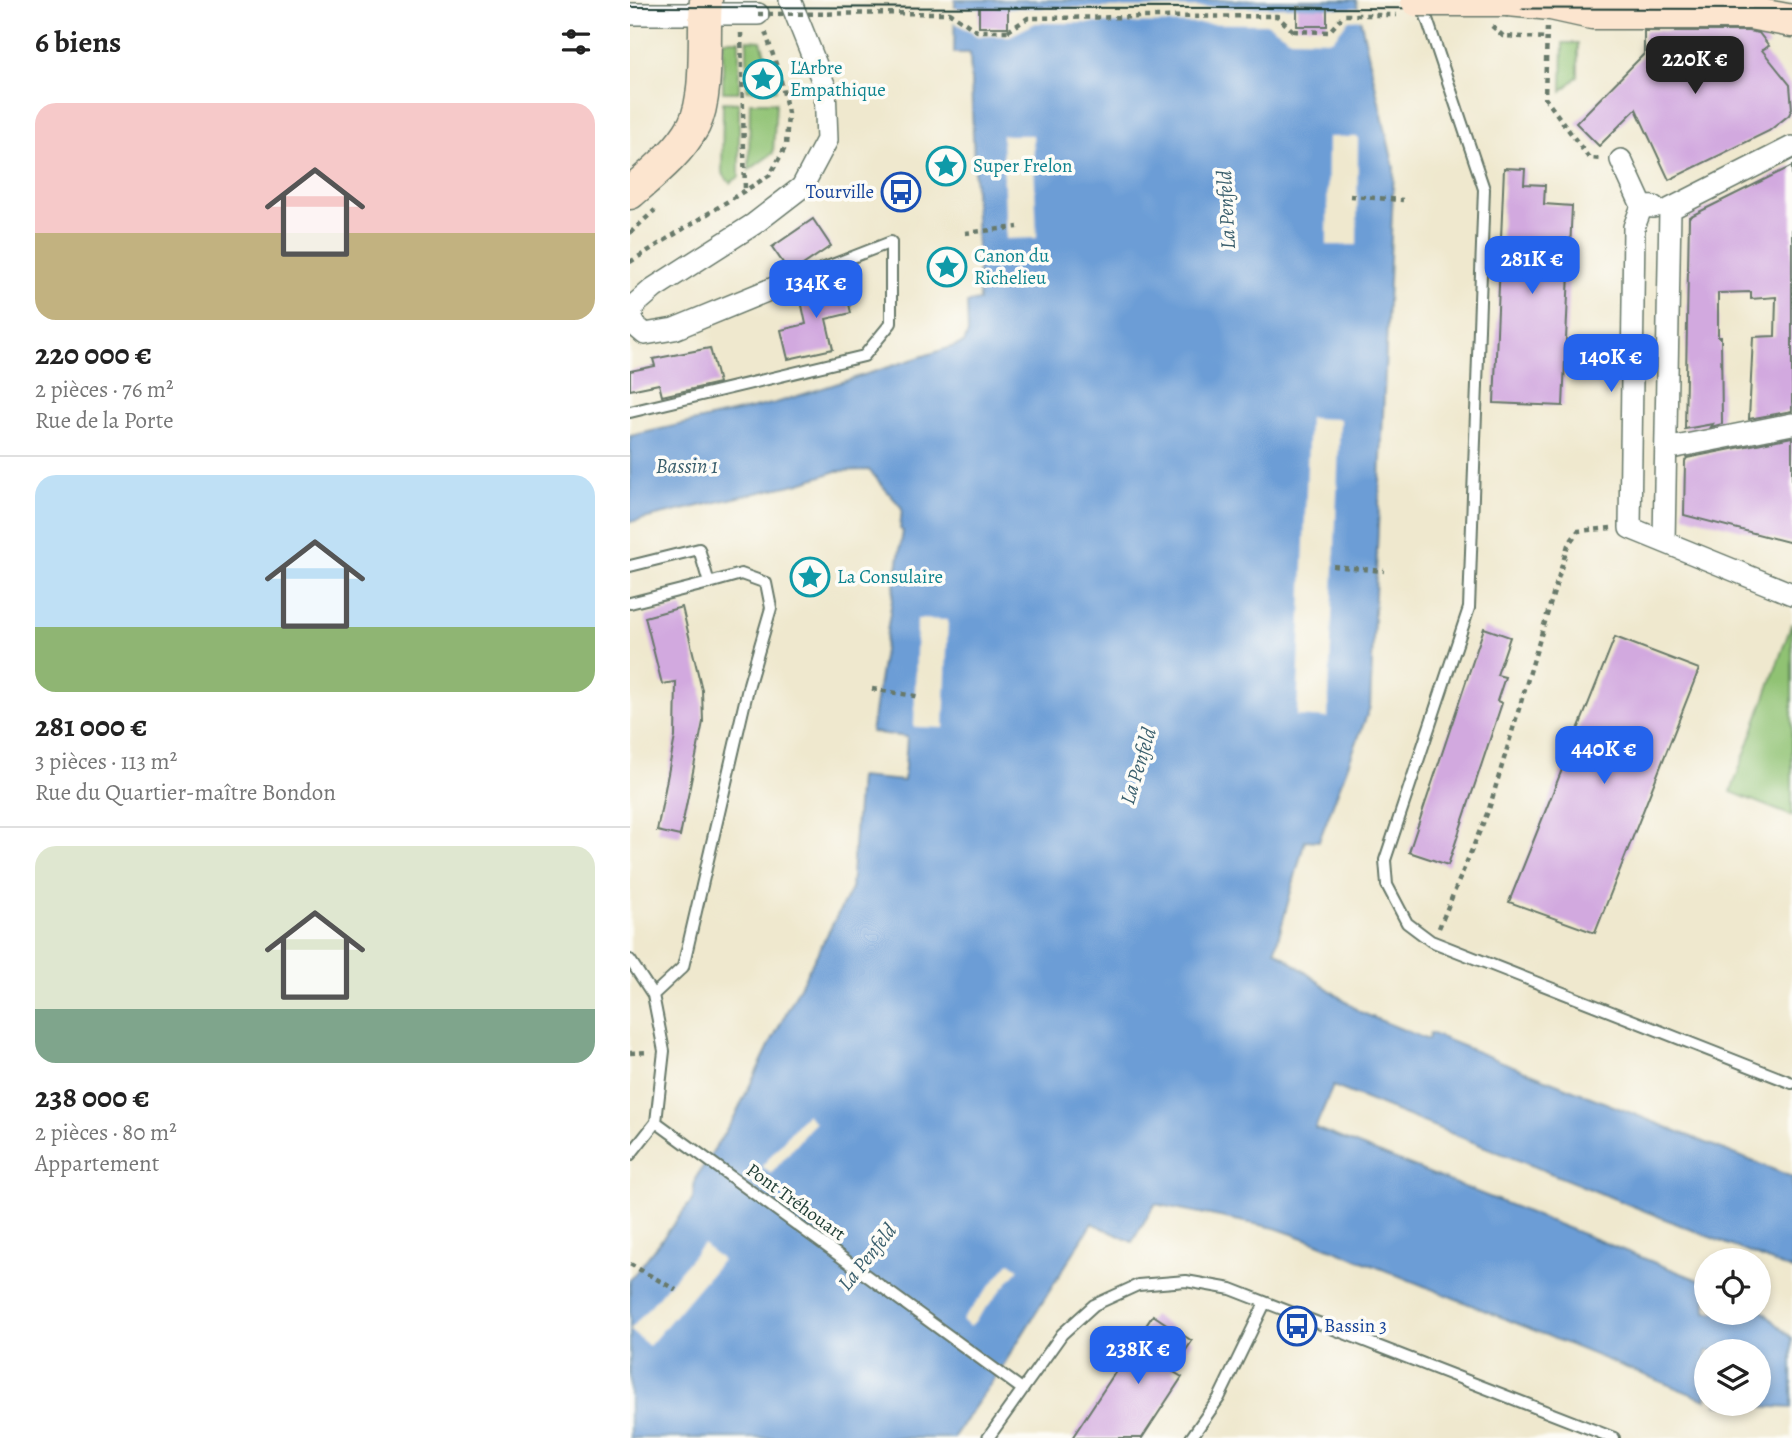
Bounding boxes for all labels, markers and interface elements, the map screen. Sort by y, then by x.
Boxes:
text: 6 biens [35,22,121,62]
icon: filters [557,23,595,61]
pin: 220K € [1638,36,1752,96]
text: 220K € [1662,43,1728,74]
place label: L'Arbre Empathique [790,55,886,103]
place icon: L'Arbre Empathique [742,58,784,100]
place icon: Super Frelon [925,145,967,187]
icon: home [252,149,378,275]
place label: Super Frelon [973,153,1072,179]
water label: La Penfeld [1210,170,1242,250]
bus stop icon: Tourville [880,171,922,213]
place label: Tourville [806,179,874,205]
pin: 281K € [1475,236,1589,296]
place label: Canon du Richelieu [974,243,1050,291]
text: 281K € [1501,243,1563,274]
place icon: Canon du Richelieu [926,246,968,288]
pin: 134K € [759,260,873,320]
text: 134K € [785,267,847,298]
text: 220 000 € [35,334,152,374]
pin: 140K € [1554,334,1668,394]
text: 140K € [1580,341,1642,372]
text: 2 pièces · 76 m² [35,374,174,405]
text: Rue de la Porte [35,405,174,436]
water label: Bassin 1 [656,452,718,480]
icon: home [252,521,378,647]
place icon: La Consulaire [789,556,831,598]
place label: La Consulaire [837,564,943,590]
text: 281 000 € [35,706,148,746]
water label: La Penfeld [1113,724,1163,808]
pin: 440K € [1547,726,1661,786]
text: 440K € [1571,733,1637,764]
text: 3 pièces · 113 m² [35,746,177,777]
text: Rue du Quartier-maître Bondon [35,777,336,808]
icon: home [252,892,378,1018]
text: 238 000 € [35,1077,150,1117]
text: 2 pièces · 80 m² [35,1117,177,1148]
text: Appartement [35,1148,159,1179]
street label: Pont Tréhouart [741,1157,851,1247]
water label: La Penfeld [831,1217,903,1297]
map controls [1694,1248,1771,1416]
button: locate [1694,1248,1771,1325]
bus stop icon: Bassin 3 [1276,1305,1318,1347]
place label: Bassin 3 [1324,1313,1387,1339]
pin: 238K € [1081,1326,1195,1386]
text: 238K € [1106,1333,1170,1364]
button: layers [1694,1339,1771,1416]

